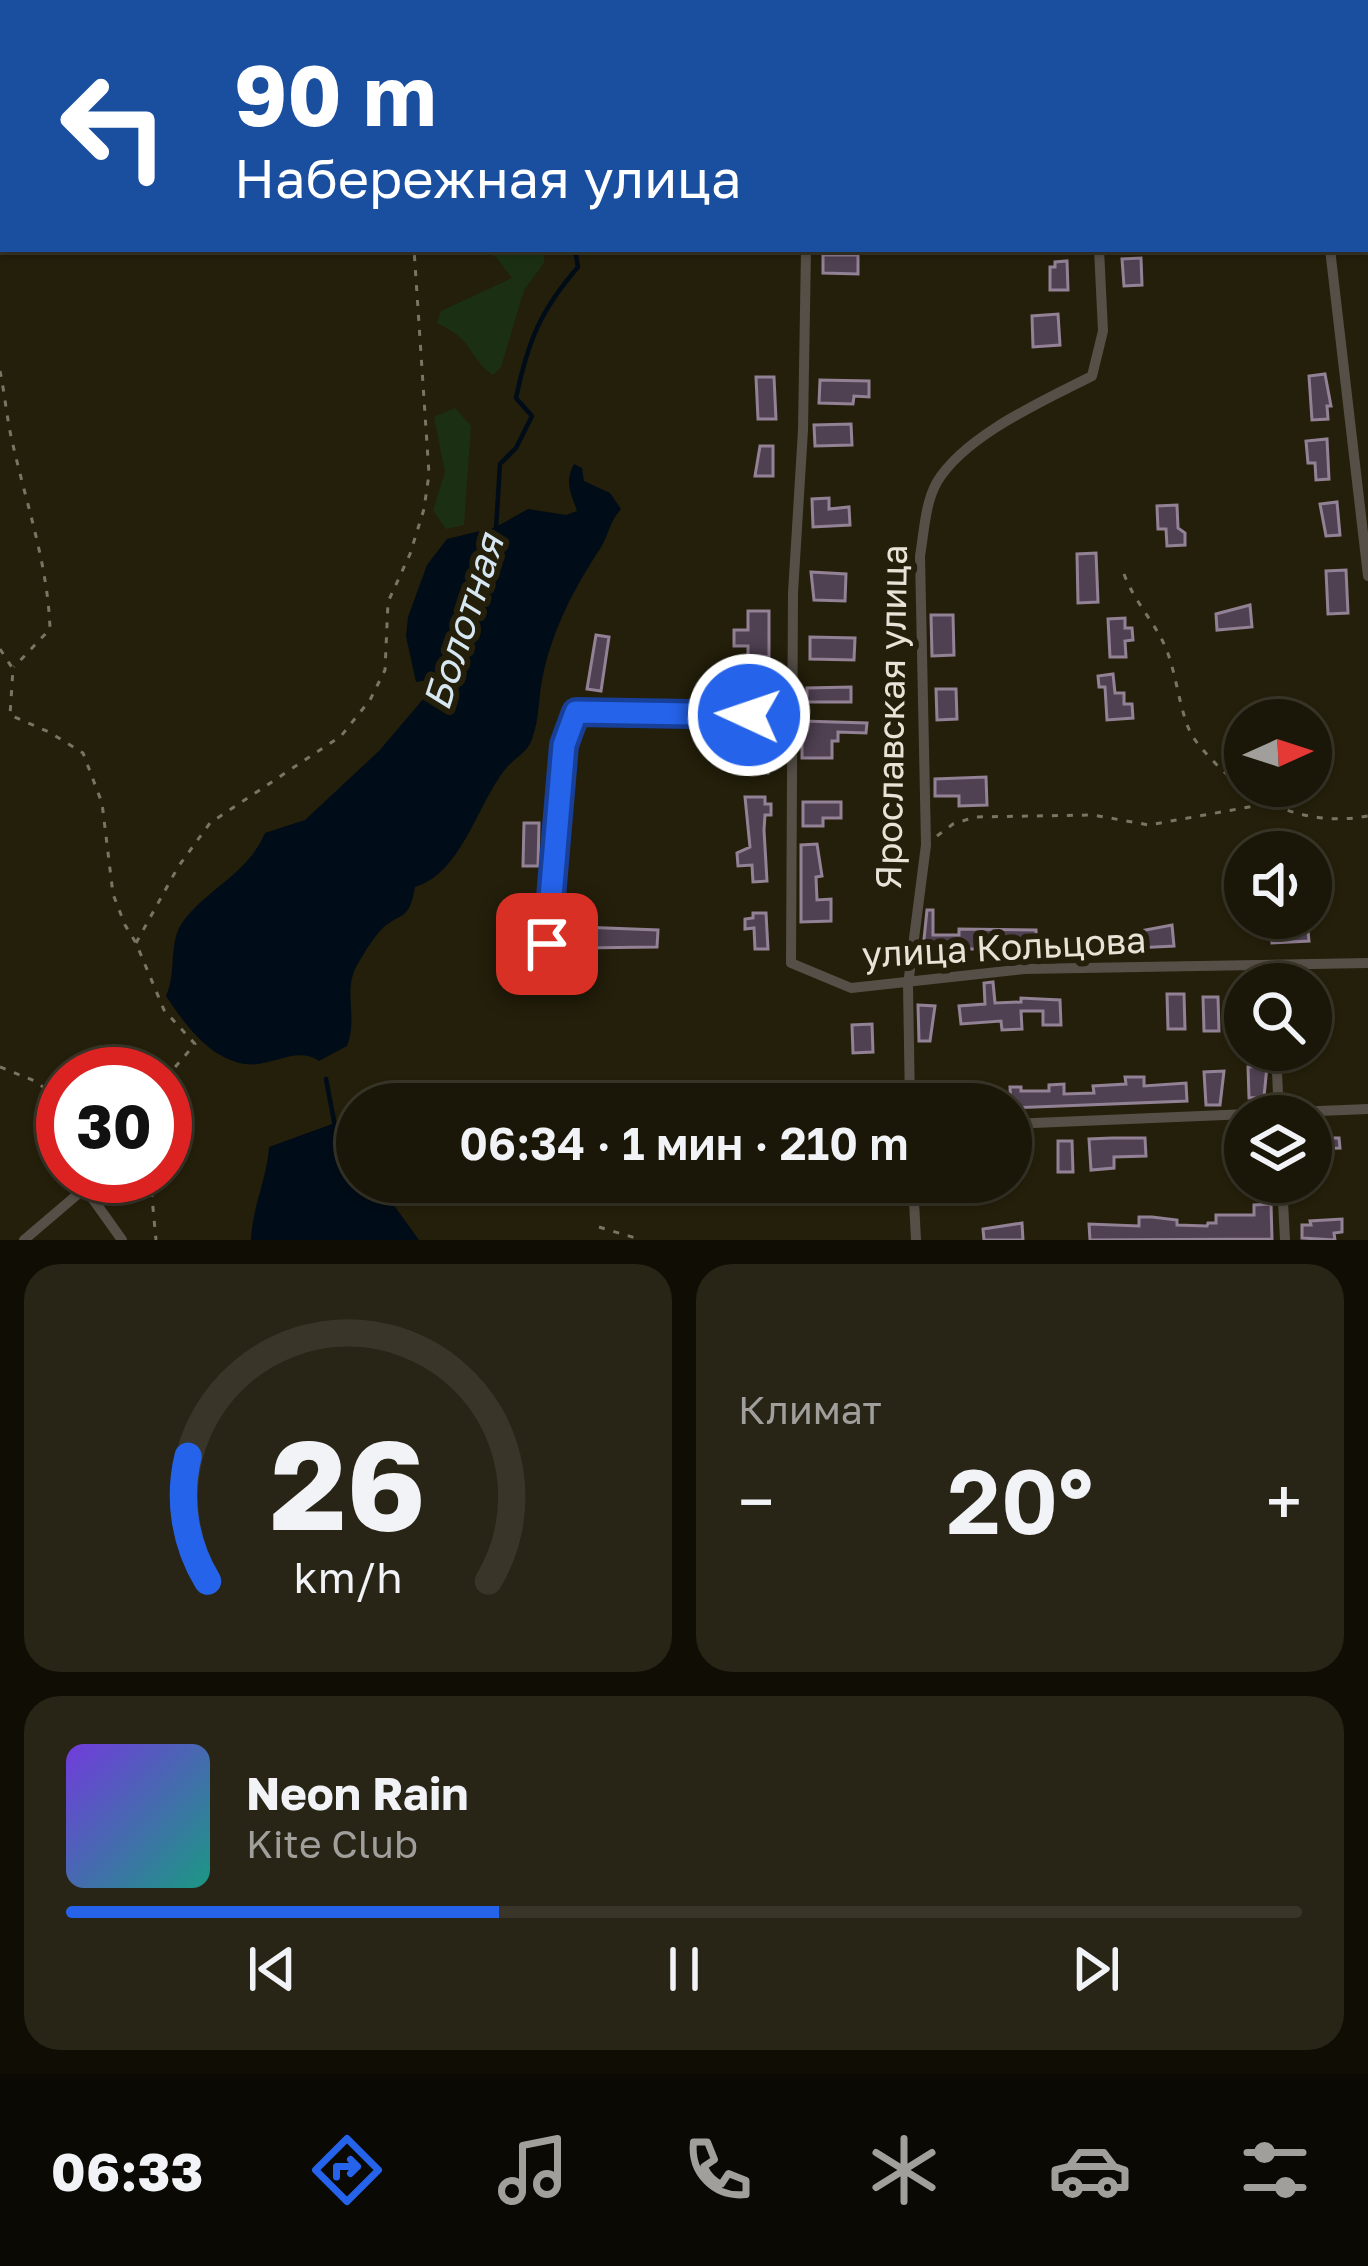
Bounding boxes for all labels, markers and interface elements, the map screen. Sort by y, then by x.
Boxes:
text: 90 m [234,44,436,144]
icon: left [36,48,192,204]
text: Набережная улица [234,145,742,210]
water label: Болотная [412,525,514,716]
street label: Ярославская улица [866,544,915,890]
position arrow [686,652,812,778]
north arrow [1224,699,1332,807]
map controls [1224,699,1332,1203]
button: sound [1224,831,1332,939]
pin [496,893,598,995]
icon: arrive [514,911,580,977]
street label: улица Кольцова [861,918,1147,975]
button: search [1224,963,1332,1071]
speed limit sign: 30 [36,1047,192,1203]
button: layers [1224,1095,1332,1203]
text: 06:34 · 1 мин · 210 m [459,1116,909,1170]
text: Климат [738,1386,882,1433]
text: 26 [270,1408,426,1557]
text: 20° [947,1446,1093,1554]
text: − [738,1461,774,1541]
text: + [1266,1461,1302,1541]
text: km/h [293,1551,403,1602]
text: Neon Rain [246,1766,469,1820]
text: Kite Club [246,1820,418,1867]
icon: previous [239,1936,305,2002]
icon: pause [651,1936,717,2002]
icon: next [1063,1936,1129,2002]
icon: directions [305,2128,389,2212]
icon: music [491,2128,575,2212]
icon: phone [676,2128,760,2212]
icon: climate [862,2128,946,2212]
icon: car [1048,2128,1132,2212]
icon: filters [1233,2128,1317,2212]
text: 06:33 [51,2138,203,2203]

